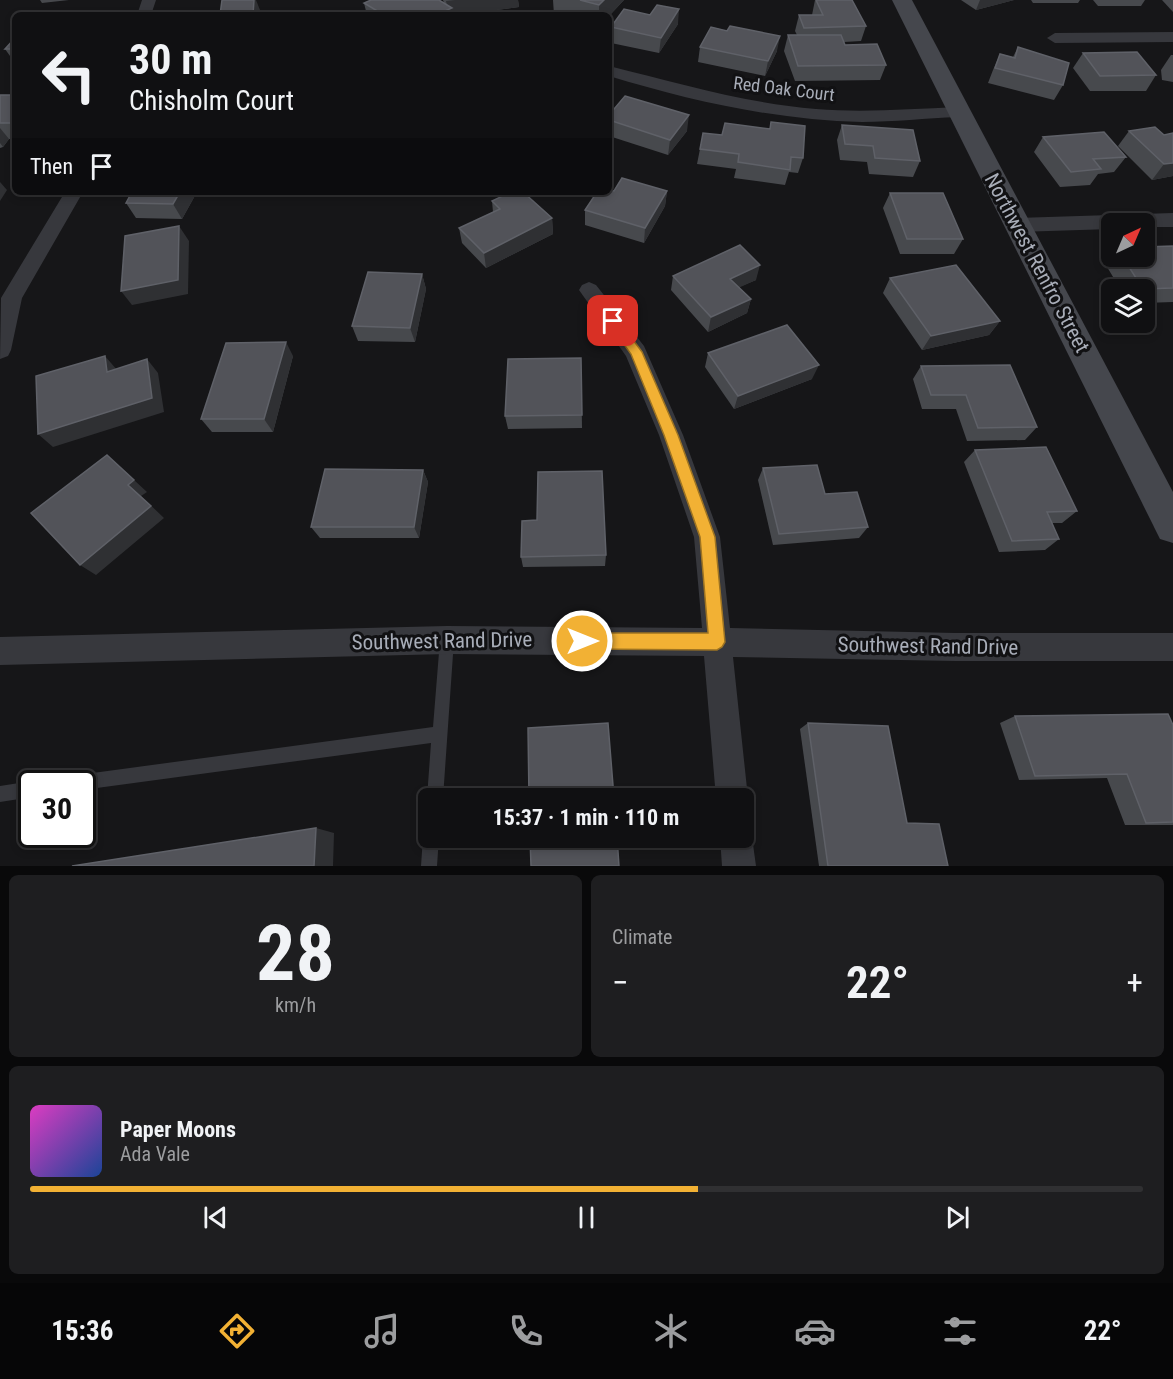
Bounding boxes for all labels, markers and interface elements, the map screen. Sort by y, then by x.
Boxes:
text: 30 m [129,35,212,84]
icon: left [30,36,108,114]
street label: Red Oak Court [732,72,836,105]
text: Chisholm Court [129,85,294,117]
icon: arrive [85,150,118,183]
text: Then [30,154,73,179]
street label: Northwest Renfro Street [980,169,1094,357]
north arrow [1101,213,1155,267]
map controls [1101,213,1155,333]
button: layers [1101,279,1155,333]
pin [587,295,638,346]
icon: arrive [596,304,629,337]
position arrow [550,609,614,673]
street label: Southwest Rand Drive [352,627,533,655]
street label: Southwest Rand Drive [838,632,1019,660]
speed limit sign: 30 [18,770,96,848]
text: 15:37 · 1 min · 110 m [493,805,679,830]
text: 28 [256,908,335,999]
text: Climate [612,925,672,949]
text: 22° [846,956,909,1009]
text: − [612,963,629,1002]
text: + [1127,963,1143,1002]
text: km/h [275,993,316,1017]
text: Paper Moons [120,1117,236,1142]
text: Ada Vale [120,1142,190,1166]
icon: previous [199,1201,232,1234]
icon: pause [570,1201,603,1234]
icon: next [941,1201,974,1234]
icon: directions [216,1310,258,1352]
icon: music [361,1310,403,1352]
icon: phone [505,1310,547,1352]
icon: climate [650,1310,692,1352]
icon: car [794,1310,836,1352]
icon: filters [939,1310,981,1352]
text: 15:36 [51,1315,113,1347]
text: 22° [1084,1315,1122,1347]

